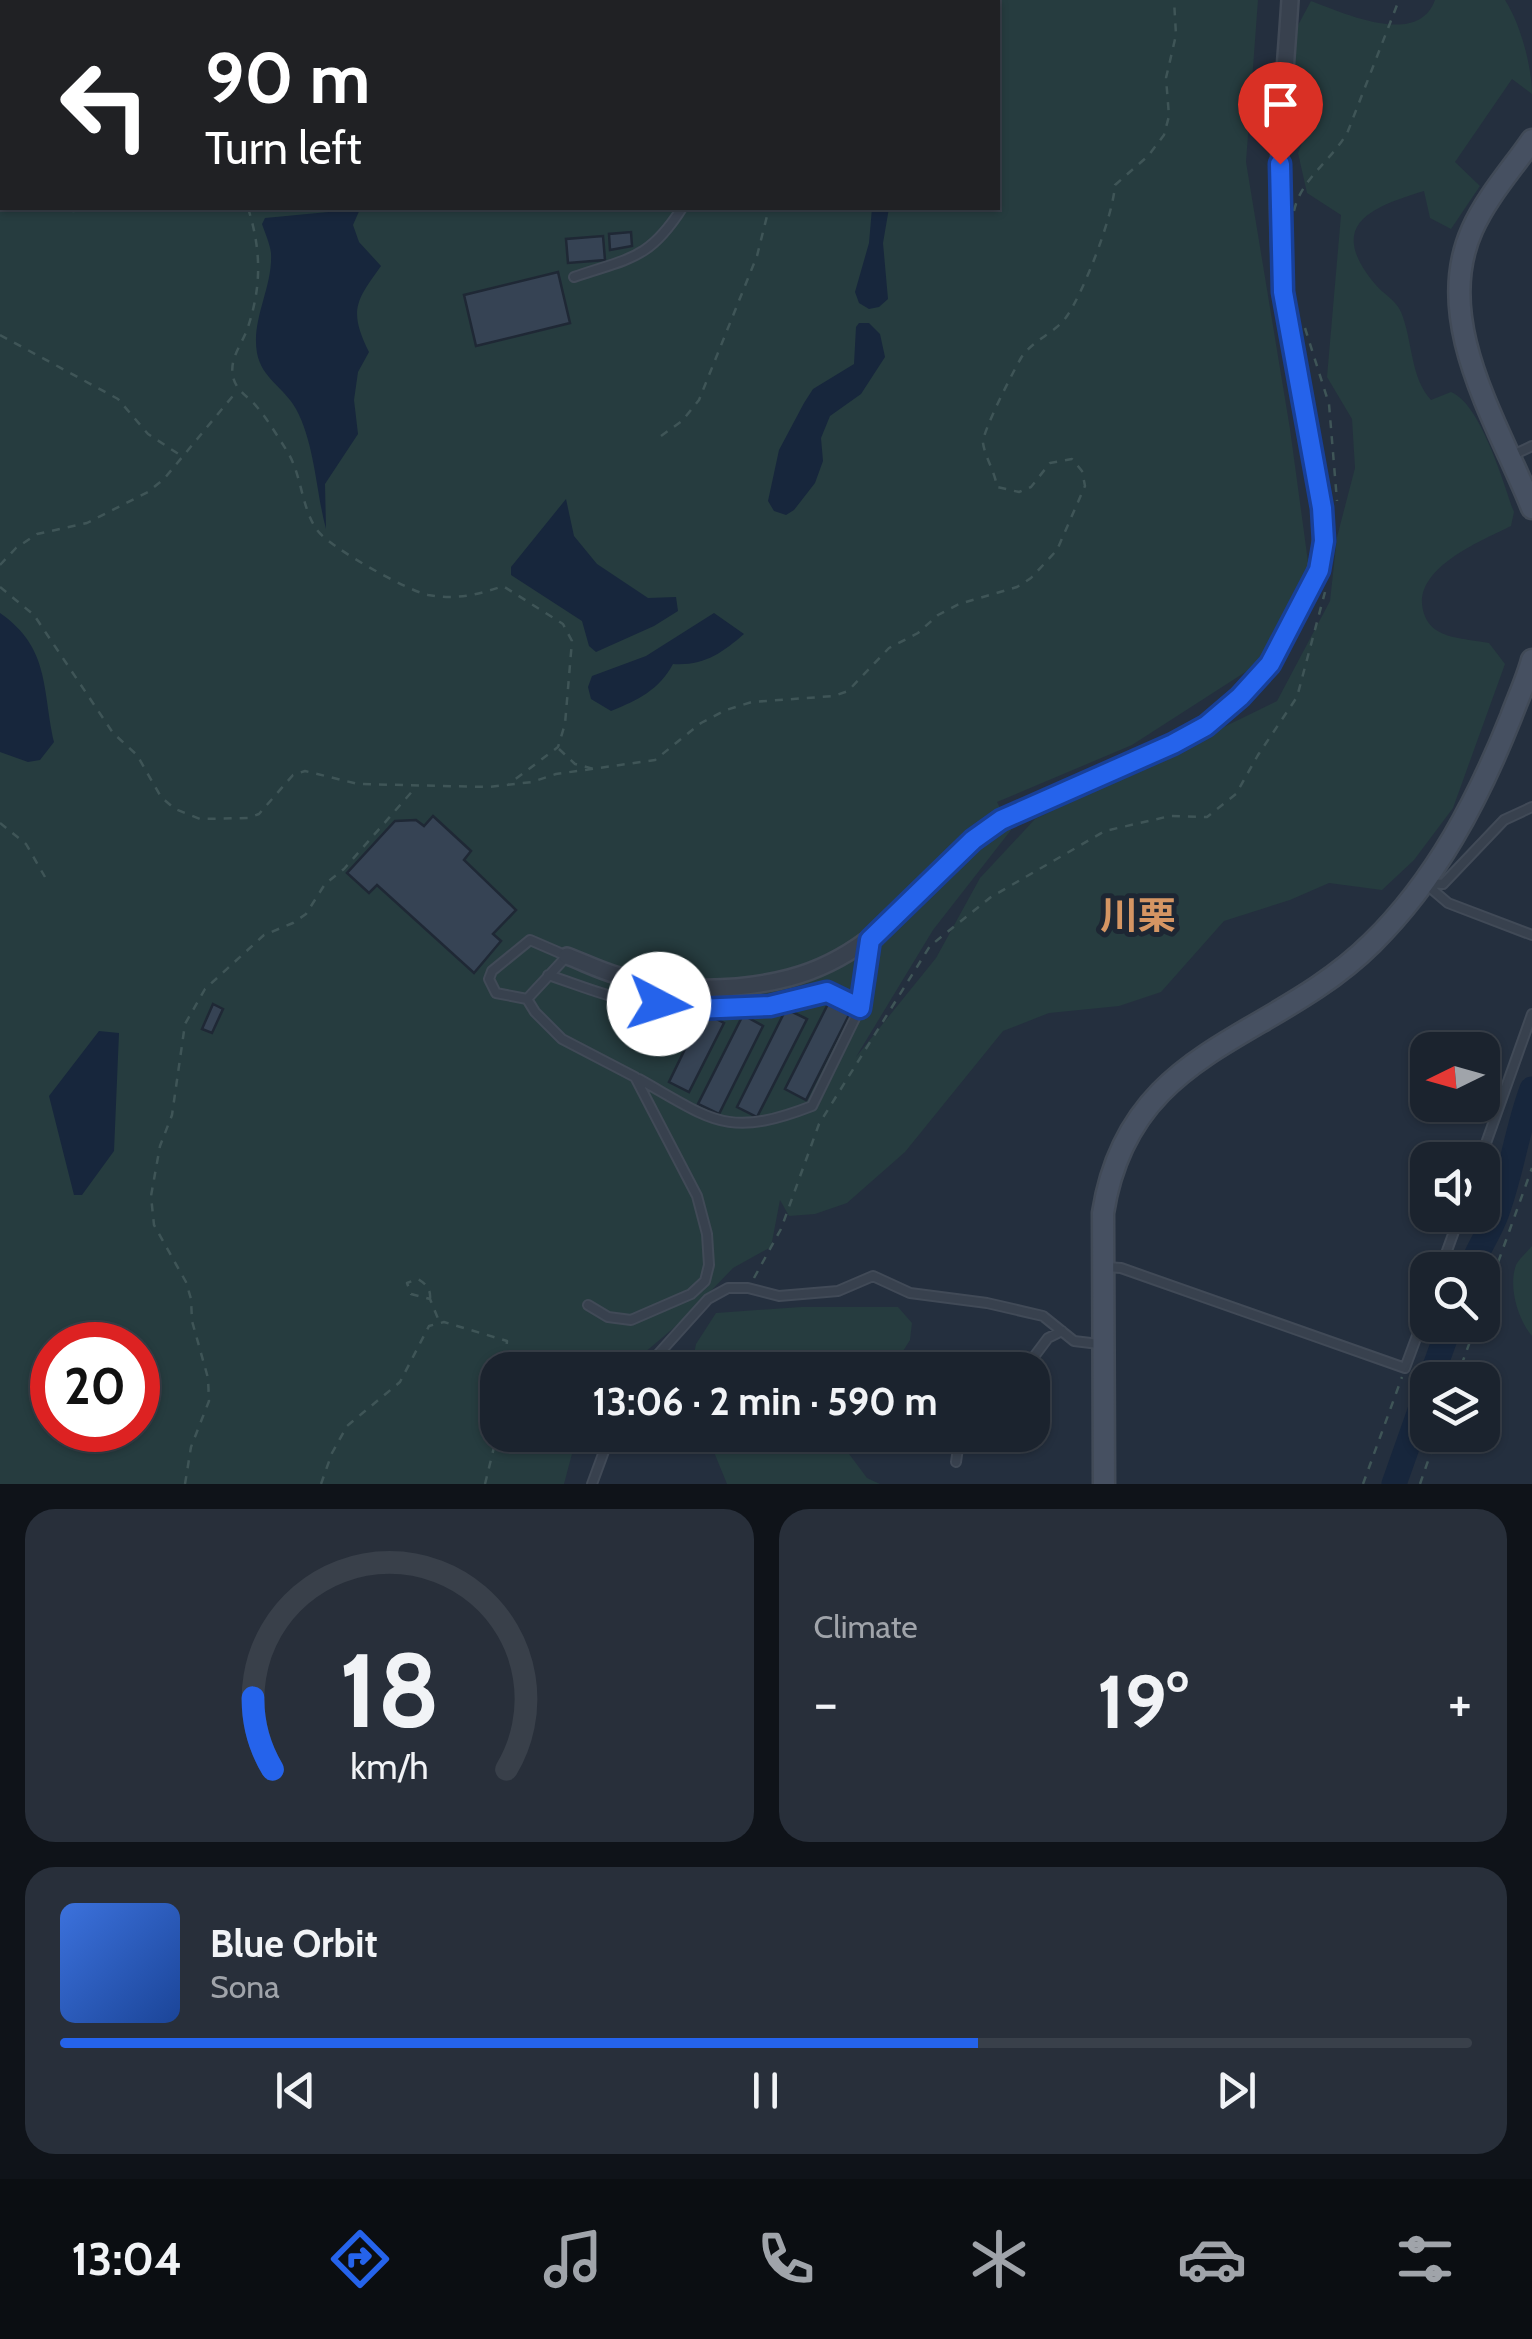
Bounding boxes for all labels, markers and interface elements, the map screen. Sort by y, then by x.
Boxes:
text: 90 m [205,35,370,121]
icon: left [40,40,170,170]
pin [1238,62,1323,165]
icon: arrive [1253,77,1308,132]
text: Turn left [205,121,362,175]
district label: 川栗 [1100,892,1176,939]
position arrow [607,952,711,1056]
north arrow [1410,1032,1500,1122]
map controls [1410,1032,1500,1452]
button: sound [1410,1142,1500,1232]
button: search [1410,1252,1500,1342]
speed limit sign: 20 [30,1322,160,1452]
button: layers [1410,1362,1500,1452]
text: 13:06 · 2 min · 590 m [593,1378,937,1425]
text: Climate [814,1607,918,1646]
text: 18 [339,1627,440,1753]
text: 19° [1097,1656,1189,1747]
text: − [814,1669,838,1736]
text: + [1448,1669,1472,1736]
text: km/h [350,1745,428,1788]
text: Blue Orbit [210,1920,378,1967]
text: Sona [210,1967,280,2006]
icon: previous [268,2063,323,2118]
icon: pause [738,2063,793,2118]
icon: next [1209,2063,1264,2118]
icon: directions [325,2224,395,2294]
icon: music [538,2224,608,2294]
icon: phone [751,2224,821,2294]
icon: climate [964,2224,1034,2294]
icon: car [1177,2224,1247,2294]
icon: filters [1390,2224,1460,2294]
text: 13:04 [72,2232,182,2286]

